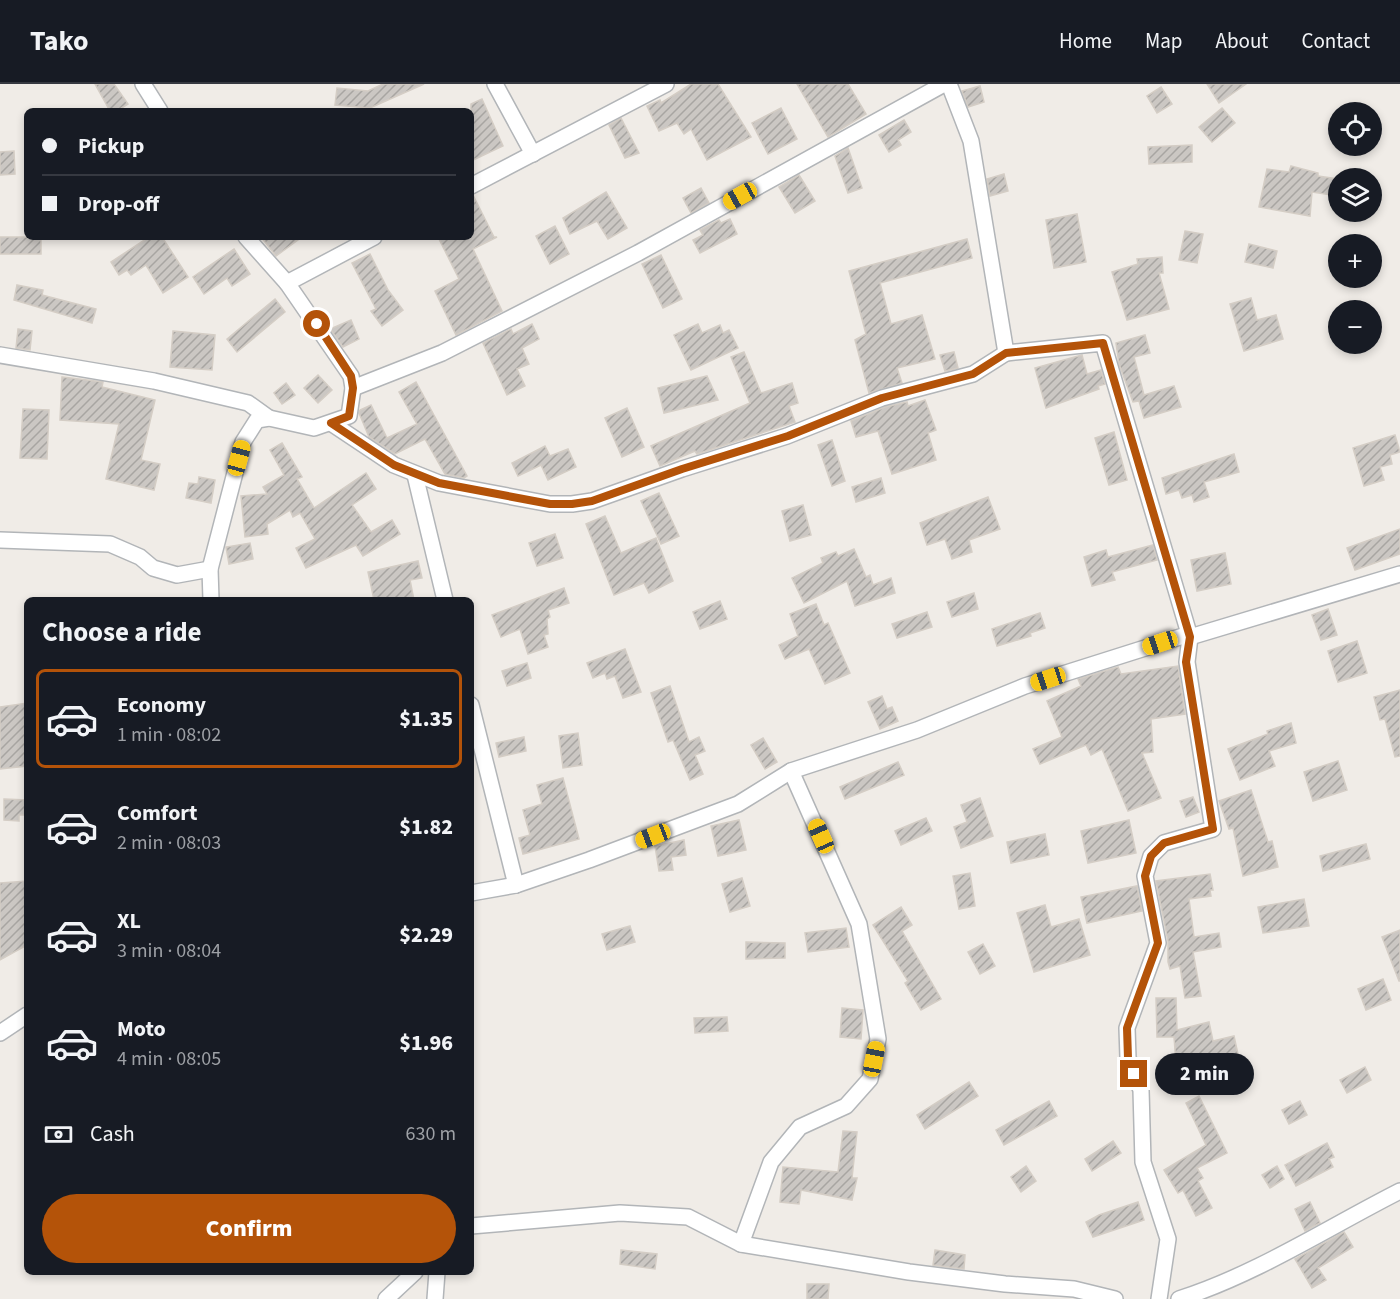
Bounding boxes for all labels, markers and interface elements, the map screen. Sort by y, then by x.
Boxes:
text: Tako [30,21,89,61]
text: Home [1059,26,1112,56]
text: Map [1145,26,1183,56]
text: About [1216,26,1268,56]
text: Contact [1301,26,1370,56]
map controls [1328,102,1382,354]
button: locate [1328,102,1382,156]
text: Pickup [78,130,144,162]
button: layers [1328,168,1382,222]
car [720,179,760,213]
text: Drop-off [78,188,159,220]
button: + [1328,234,1382,288]
button: − [1328,300,1382,354]
route start [303,310,330,337]
car [226,438,252,478]
text: Choose a ride [42,613,202,652]
car [1140,629,1180,657]
car [1028,665,1068,693]
text: Economy [117,689,206,721]
icon: car [45,692,99,746]
text: $1.35 [399,703,453,735]
text: 1 min · 08:02 [117,721,221,749]
text: Comfort [117,797,198,829]
icon: car [45,800,99,854]
text: $1.82 [399,811,453,843]
car [805,816,837,856]
car [633,821,673,851]
text: 2 min · 08:03 [117,829,221,857]
text: XL [117,905,141,937]
icon: car [45,908,99,962]
text: $2.29 [399,919,453,951]
text: 3 min · 08:04 [117,937,221,965]
text: Moto [117,1013,166,1045]
icon: car [45,1016,99,1070]
text: $1.96 [399,1027,453,1059]
car [862,1040,886,1078]
text: 4 min · 08:05 [117,1045,221,1073]
callout: 2 min [1155,1053,1254,1095]
route end [1120,1060,1147,1087]
text: 2 min [1180,1060,1229,1088]
icon: cash [42,1118,75,1151]
text: Cash [90,1118,135,1150]
text: 630 m [406,1120,456,1148]
button: Confirm [42,1194,456,1263]

